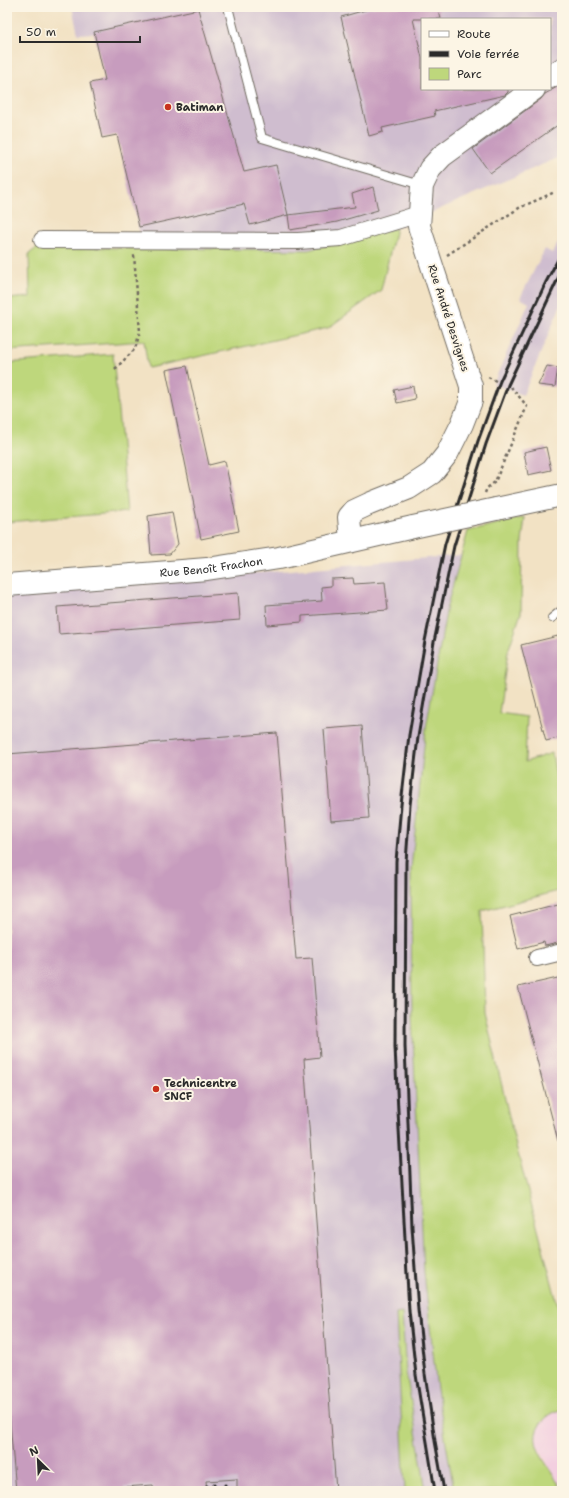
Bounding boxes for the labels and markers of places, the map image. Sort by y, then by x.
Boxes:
place label: Batiman [176,100,224,115]
marker: Batiman [163,102,173,112]
place label: Technicentre SNCF [164,1076,237,1104]
marker: Technicentre SNCF [151,1084,161,1094]

